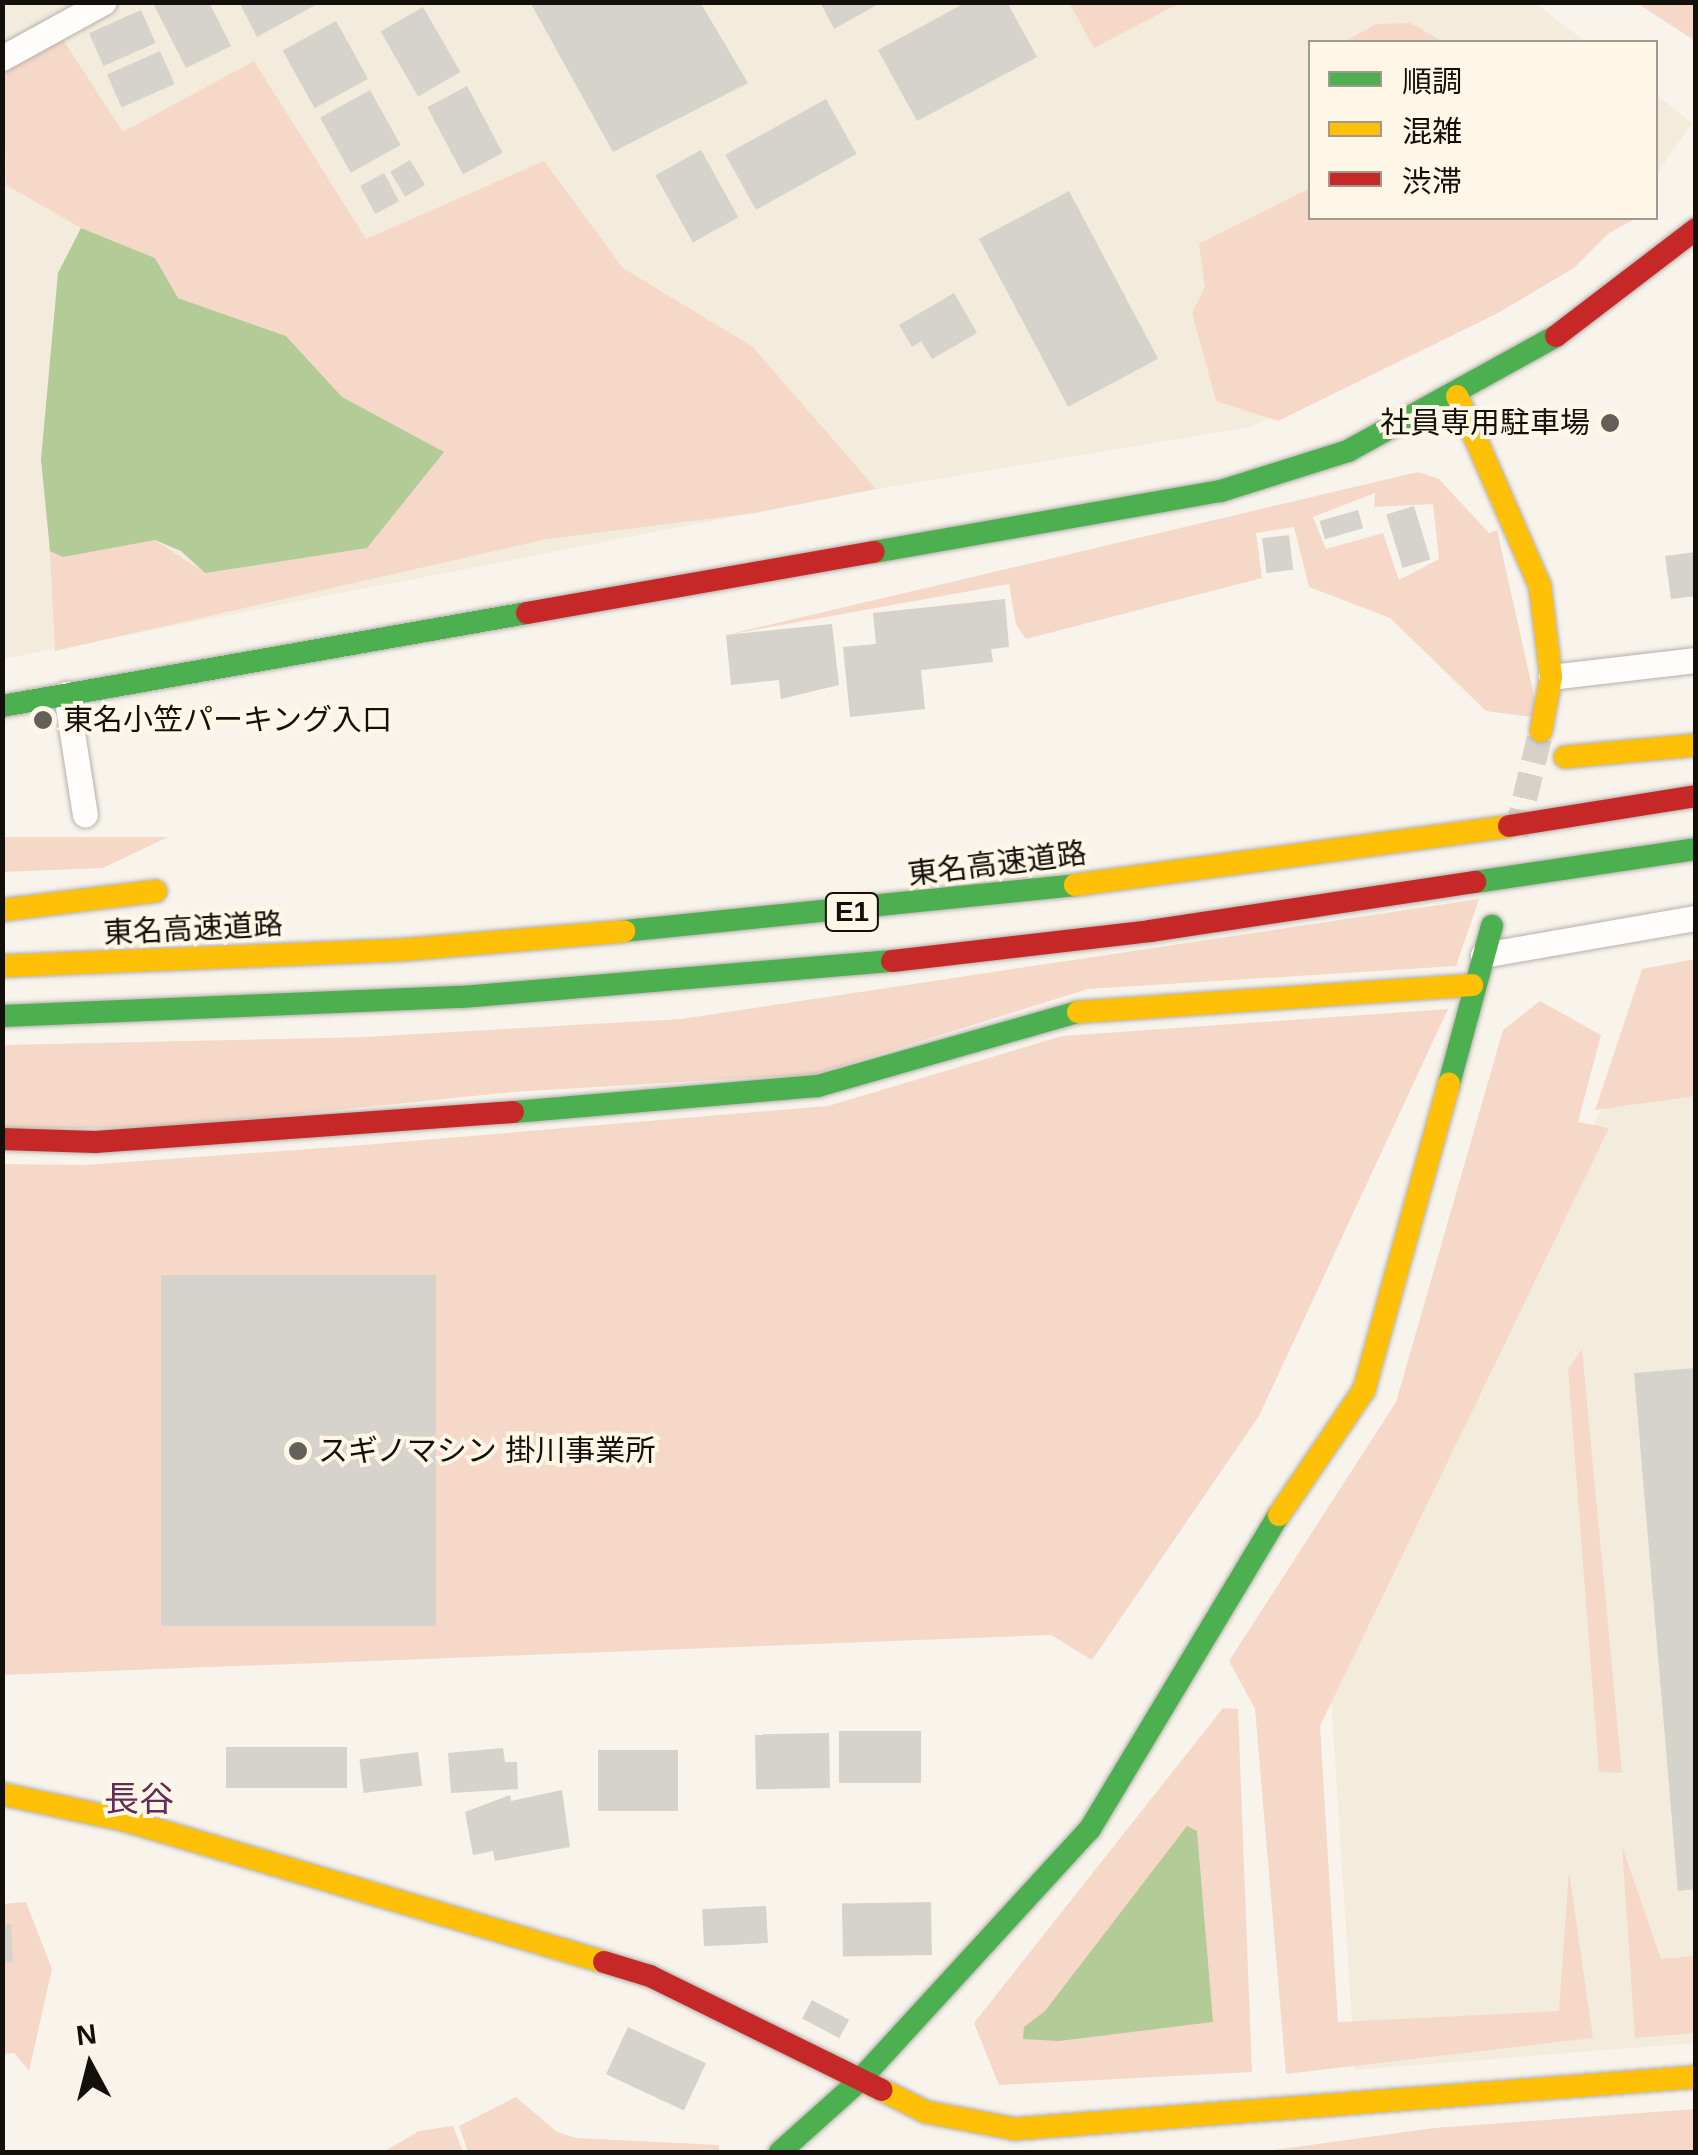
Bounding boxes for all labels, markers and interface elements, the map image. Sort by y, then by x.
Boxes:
legend [1308,40,1658,220]
text: 順調 [1402,65,1462,98]
text: 混雑 [1402,115,1462,148]
text: 渋滞 [1402,165,1462,198]
place label: 社員専用駐車場 [1380,405,1590,441]
marker: 社員専用駐車場 [1599,412,1621,434]
place label: 東名小笠パーキング入口 [63,702,393,738]
marker: 東名小笠パーキング入口 [32,709,54,731]
street label: 東名高速道路 [905,835,1089,893]
road number: E1 [824,889,880,935]
street label: 東名高速道路 [102,906,284,952]
place label: スギノマシン 掛川事業所 [318,1433,656,1469]
marker: スギノマシン 掛川事業所 [287,1440,309,1462]
district label: 長谷 [104,1778,174,1820]
north arrow [40,2015,140,2115]
text: N [74,2018,98,2051]

